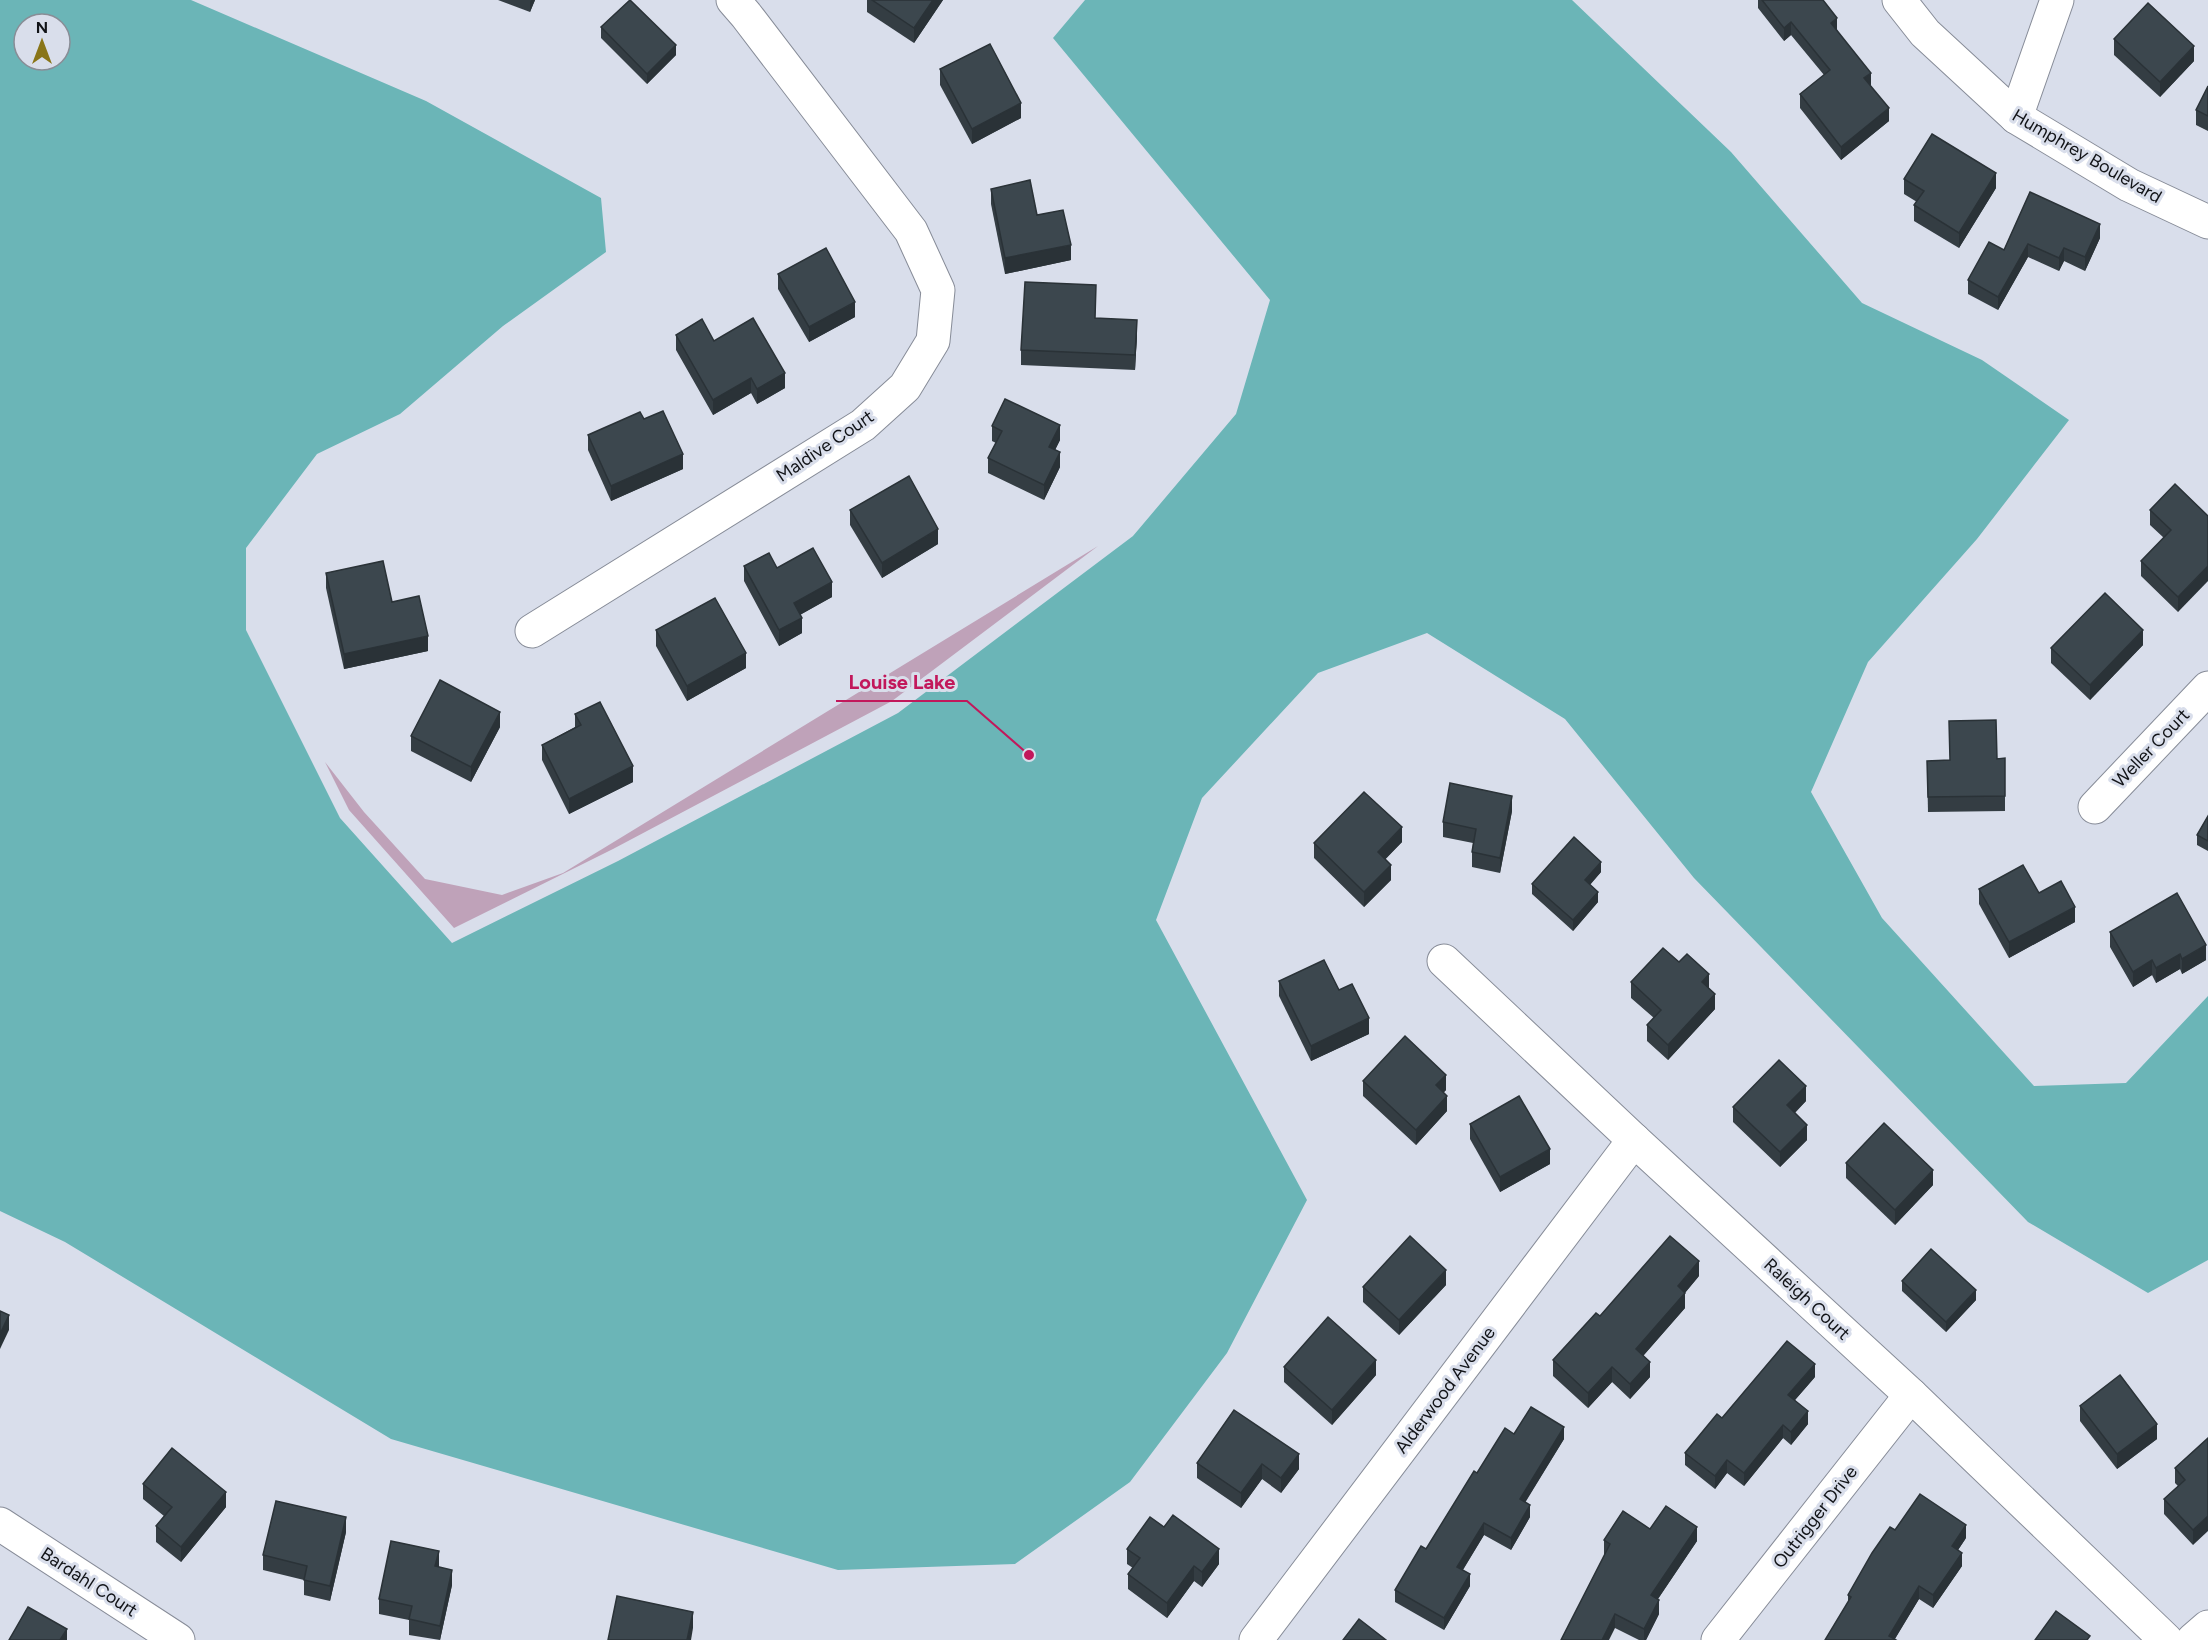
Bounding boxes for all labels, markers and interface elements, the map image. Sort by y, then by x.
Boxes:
north arrow [12,12,72,72]
text: N [36,18,48,37]
street label: Humphrey Boulevard [2008,104,2166,208]
street label: Maldive Court [772,405,878,487]
callout: Louise Lake [836,663,967,701]
text: Louise Lake [849,670,955,694]
street label: Weller Court [2108,704,2194,792]
street label: Raleigh Court [1759,1254,1855,1345]
street label: Alderwood Avenue [1390,1322,1500,1458]
street label: Outrigger Drive [1768,1461,1862,1573]
street label: Bardahl Court [37,1543,142,1622]

